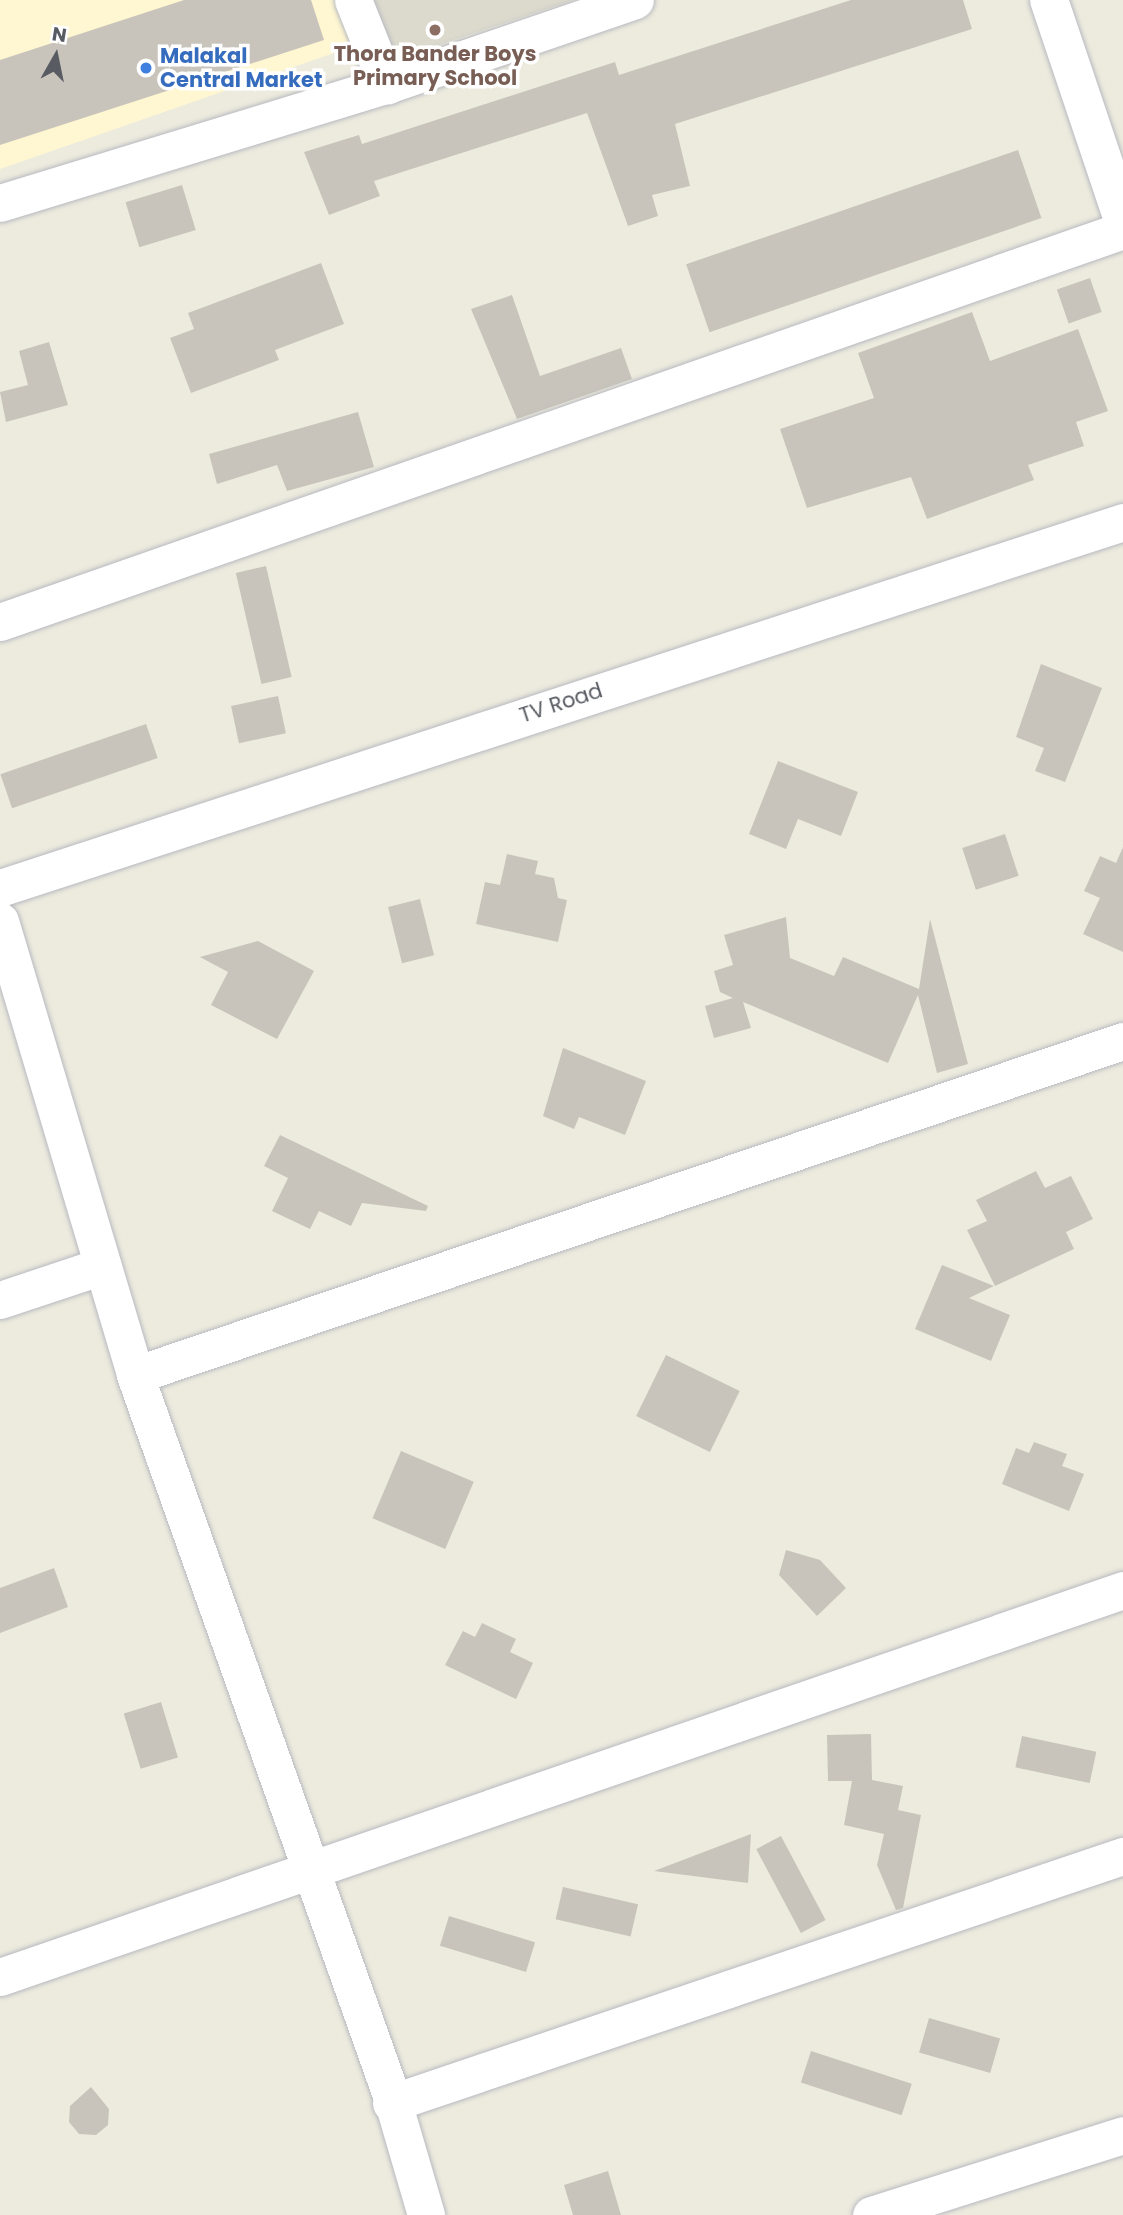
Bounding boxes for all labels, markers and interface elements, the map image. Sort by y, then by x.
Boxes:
text: N [50,20,69,49]
north arrow [21,21,91,91]
marker: Thora Bander Boys Primary School [427,22,443,38]
place label: Thora Bander Boys Primary School [334,41,536,91]
place label: Malakal Central Market [160,43,322,93]
marker: Malakal Central Market [138,60,154,76]
street label: TV Road [516,678,606,728]

